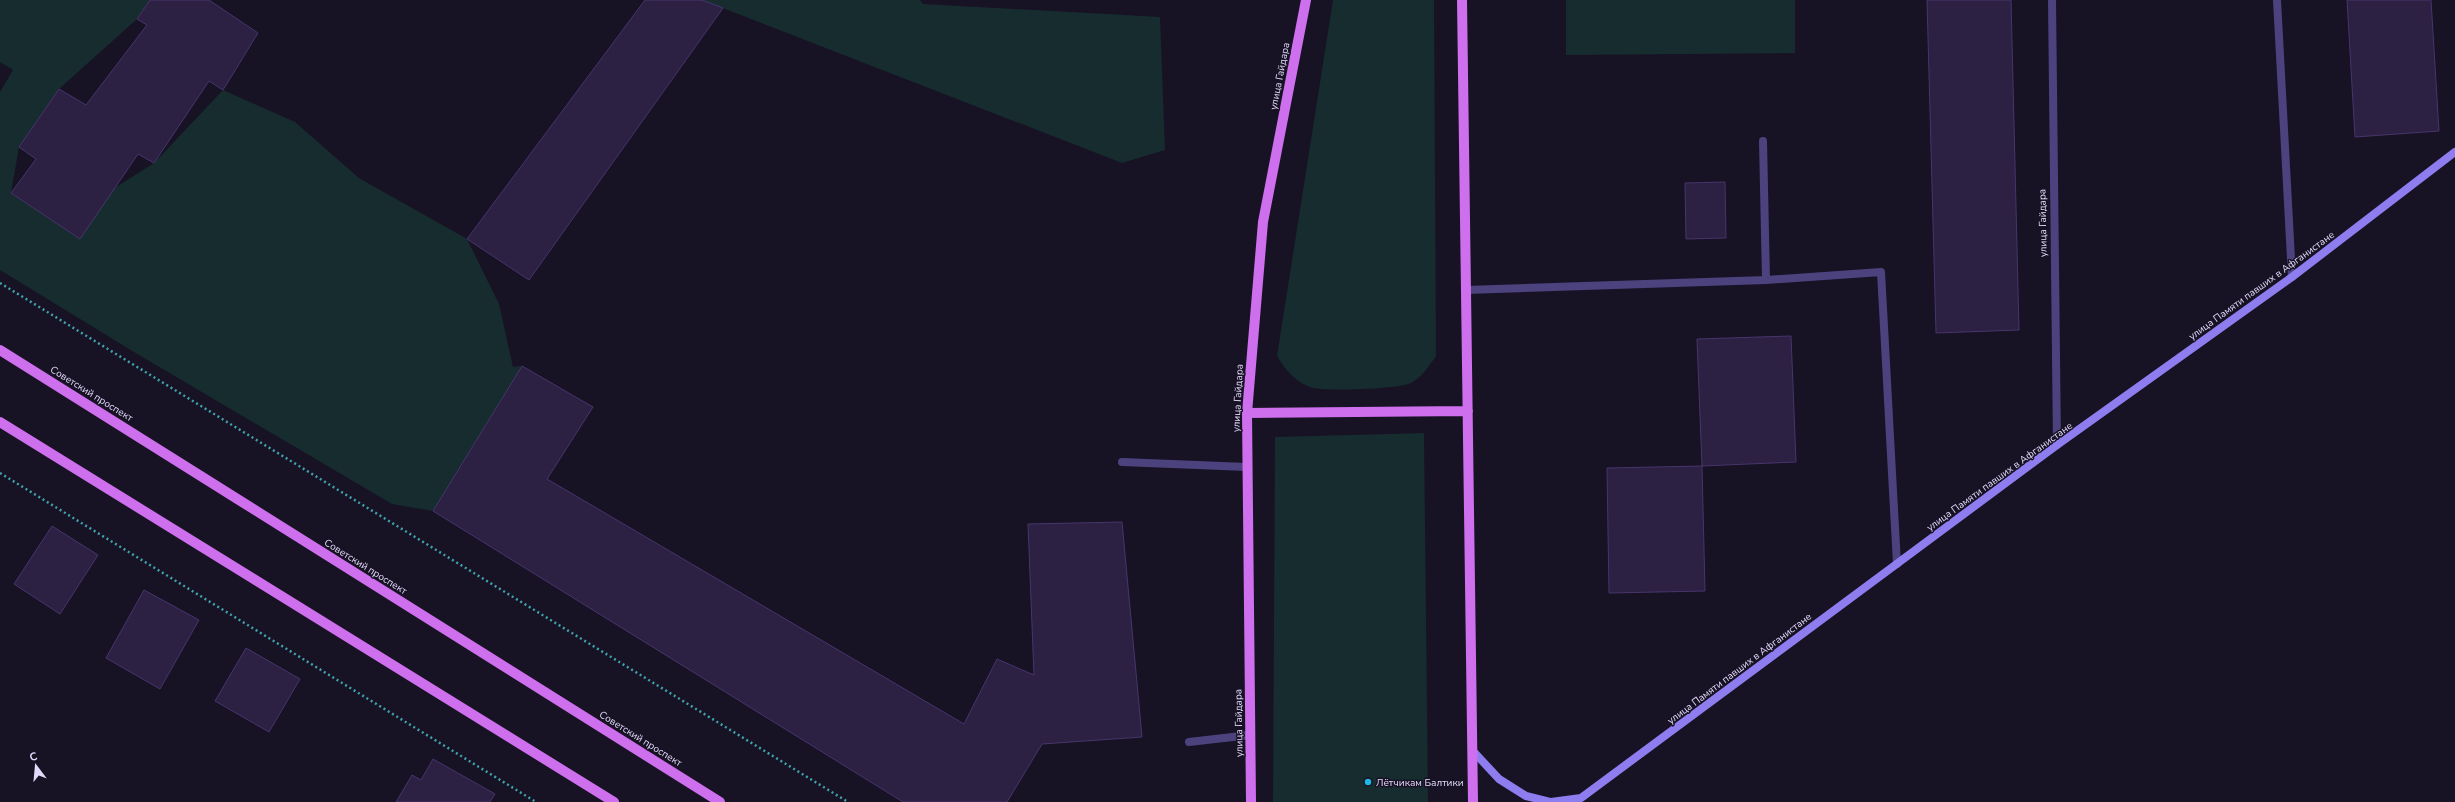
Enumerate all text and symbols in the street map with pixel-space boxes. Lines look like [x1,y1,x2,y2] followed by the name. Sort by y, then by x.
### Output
[1267,41,1293,111] street label: улица Гайдара
[2035,189,2051,257] street label: улица Гайдара
[2186,228,2337,344] street label: улица Памяти павших в Афганистане
[47,363,136,425] street label: Советский проспект
[1229,364,1247,433] street label: улица Гайдара
[1924,419,2075,535] street label: улица Памяти павших в Афганистане
[321,536,410,598] street label: Советский проспект
[1665,610,1815,728] street label: улица Памяти павших в Афганистане
[1231,689,1247,757] street label: улица Гайдара
[596,708,685,770] street label: Советский проспект
[16,746,56,786] north arrow
[28,748,40,765] text: С
[1376,776,1464,790] place label: Лётчикам Балтики
[1363,777,1373,787] marker: Лётчикам Балтики

